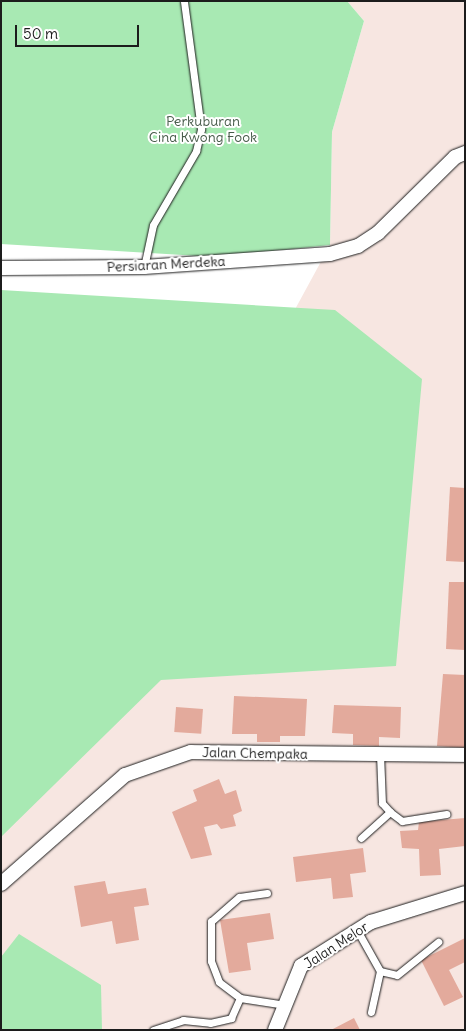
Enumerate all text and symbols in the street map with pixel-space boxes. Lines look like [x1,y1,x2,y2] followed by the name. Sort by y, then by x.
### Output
[18,15,141,47] scale bar
[23,24,58,43] text: 50 m
[149,113,257,146] park label: Perkuburan Cina Kwong Fook
[106,253,226,275] street label: Persiaran Merdeka
[202,744,308,762] street label: Jalan Chempaka
[301,918,371,972] street label: Jalan Melor

